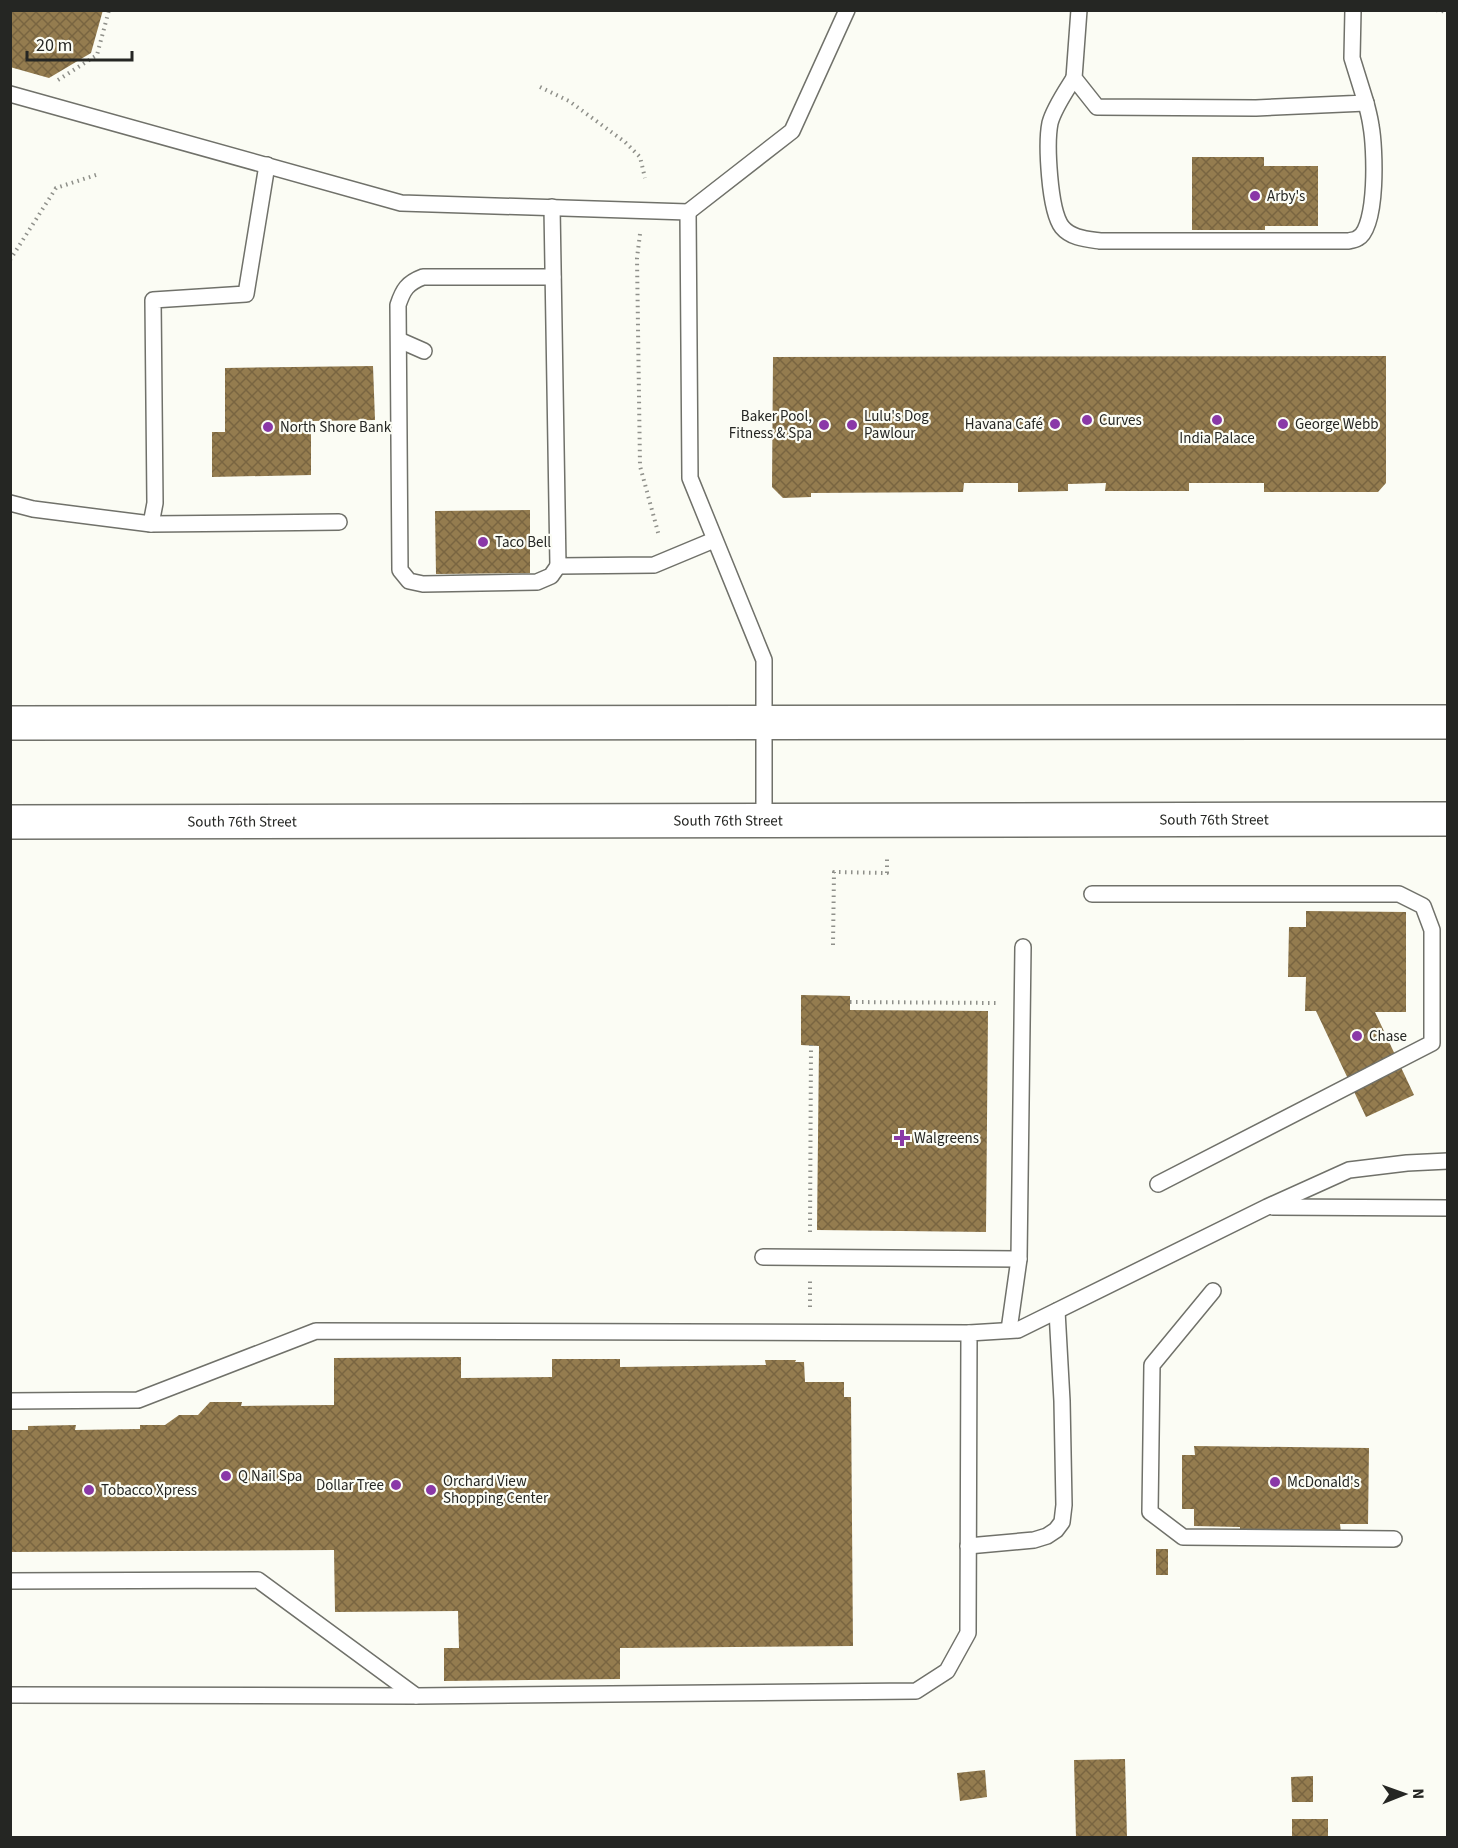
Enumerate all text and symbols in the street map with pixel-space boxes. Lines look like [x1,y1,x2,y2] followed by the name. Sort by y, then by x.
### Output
[27,24,132,62] scale bar
[36,33,72,58] text: 20 m
[1267,186,1305,207] place label: Arby's
[1248,189,1262,203] marker: Arby's
[729,406,812,444] place label: Baker Pool, Fitness & Spa
[864,406,929,444] place label: Lulu's Dog Pawlour
[1099,410,1142,431] place label: Curves
[1080,413,1094,427] marker: Curves
[1210,413,1224,427] marker: India Palace
[965,414,1043,435] place label: Havana Café
[1295,414,1379,435] place label: George Webb
[280,417,392,438] place label: North Shore Bank
[1048,417,1062,431] marker: Havana Café
[1276,417,1290,431] marker: George Webb
[817,418,831,432] marker: Baker Pool, Fitness & Spa
[845,418,859,432] marker: Lulu's Dog Pawlour
[261,420,275,434] marker: North Shore Bank
[1179,428,1255,449] place label: India Palace
[495,532,551,553] place label: Taco Bell
[476,535,490,549] marker: Taco Bell
[1159,809,1269,830] street label: South 76th Street
[673,810,783,831] street label: South 76th Street
[187,811,297,832] street label: South 76th Street
[1369,1026,1407,1047] place label: Chase
[1350,1029,1364,1043] marker: Chase
[914,1128,979,1149] place label: Walgreens
[895,1131,909,1145] marker: Walgreens
[238,1466,302,1487] place label: Q Nail Spa
[219,1469,233,1483] marker: Q Nail Spa
[443,1471,549,1509] place label: Orchard View Shopping Center
[1287,1472,1360,1493] place label: McDonald's
[316,1475,384,1496] place label: Dollar Tree
[1268,1475,1282,1489] marker: McDonald's
[389,1478,403,1492] marker: Dollar Tree
[101,1480,197,1501] place label: Tobacco Xpress
[82,1483,96,1497] marker: Tobacco Xpress
[424,1483,438,1497] marker: Orchard View Shopping Center
[1374,1764,1434,1824] north arrow
[1407,1788,1429,1799] text: N

